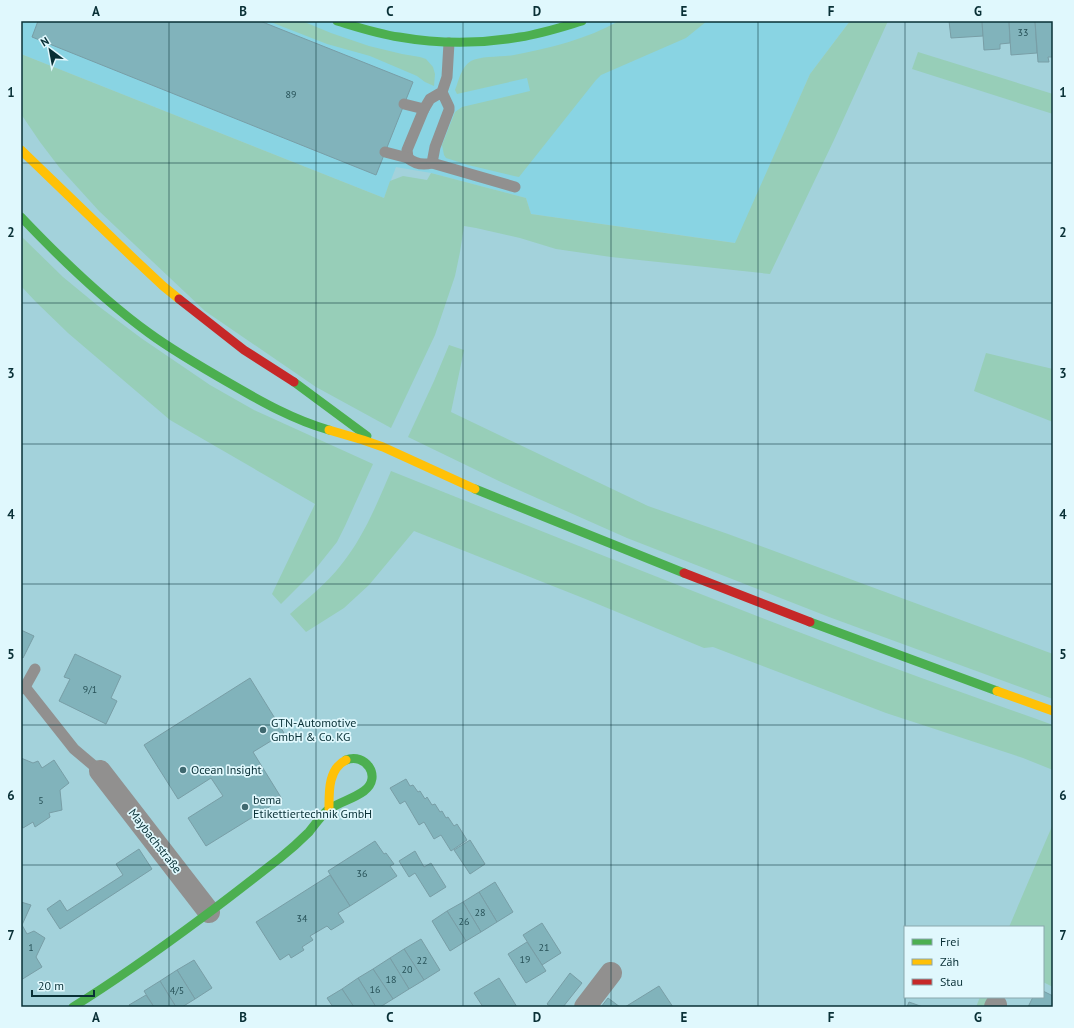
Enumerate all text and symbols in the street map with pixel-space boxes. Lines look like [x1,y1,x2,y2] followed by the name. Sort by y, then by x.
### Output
[92,3,100,20] text: A
[239,3,247,20] text: B
[386,3,394,20] text: C
[533,3,541,20] text: D
[681,3,688,20] text: E
[828,3,835,20] text: F
[974,3,982,20] text: G
[1018,26,1028,39] house number: 33
[30,30,70,70] north arrow
[38,34,51,49] text: N
[7,84,15,101] text: 1
[1059,84,1067,101] text: 1
[286,88,296,101] house number: 89
[7,224,15,241] text: 2
[1059,224,1067,241] text: 2
[7,365,15,382] text: 3
[1059,365,1067,382] text: 3
[7,506,15,523] text: 4
[1059,506,1067,523] text: 4
[7,646,15,663] text: 5
[1059,646,1067,663] text: 5
[83,683,97,696] house number: 9/1
[271,715,356,744] place label: GTN-Automotive GmbH & Co. KG
[258,725,268,735] marker: GTN-Automotive GmbH & Co. KG
[191,762,262,777] place label: Ocean Insight
[178,765,188,775] marker: Ocean Insight
[7,787,15,804] text: 6
[1059,787,1067,804] text: 6
[253,792,372,821] place label: bema Etikettiertechnik GmbH
[38,794,44,807] house number: 5
[240,802,250,812] marker: bema Etikettiertechnik GmbH
[126,805,185,876] street label: Maybachstraße
[357,867,367,880] house number: 36
[475,906,485,919] house number: 28
[297,912,308,925] house number: 34
[459,915,469,928] house number: 26
[904,926,1044,998] legend
[7,927,15,944] text: 7
[1059,927,1067,944] text: 7
[940,934,960,949] text: Frei
[28,941,34,954] house number: 1
[539,941,549,954] house number: 21
[520,953,530,966] house number: 19
[417,954,427,967] house number: 22
[940,954,959,969] text: Zäh
[402,963,413,976] house number: 20
[32,972,94,998] scale bar
[386,973,396,986] house number: 18
[940,974,963,989] text: Stau
[38,978,64,993] text: 20 m
[370,983,380,996] house number: 16
[170,984,184,997] house number: 4/5
[92,1009,100,1026] text: A
[239,1009,247,1026] text: B
[386,1009,394,1026] text: C
[533,1009,541,1026] text: D
[681,1009,688,1026] text: E
[828,1009,835,1026] text: F
[974,1009,982,1026] text: G

